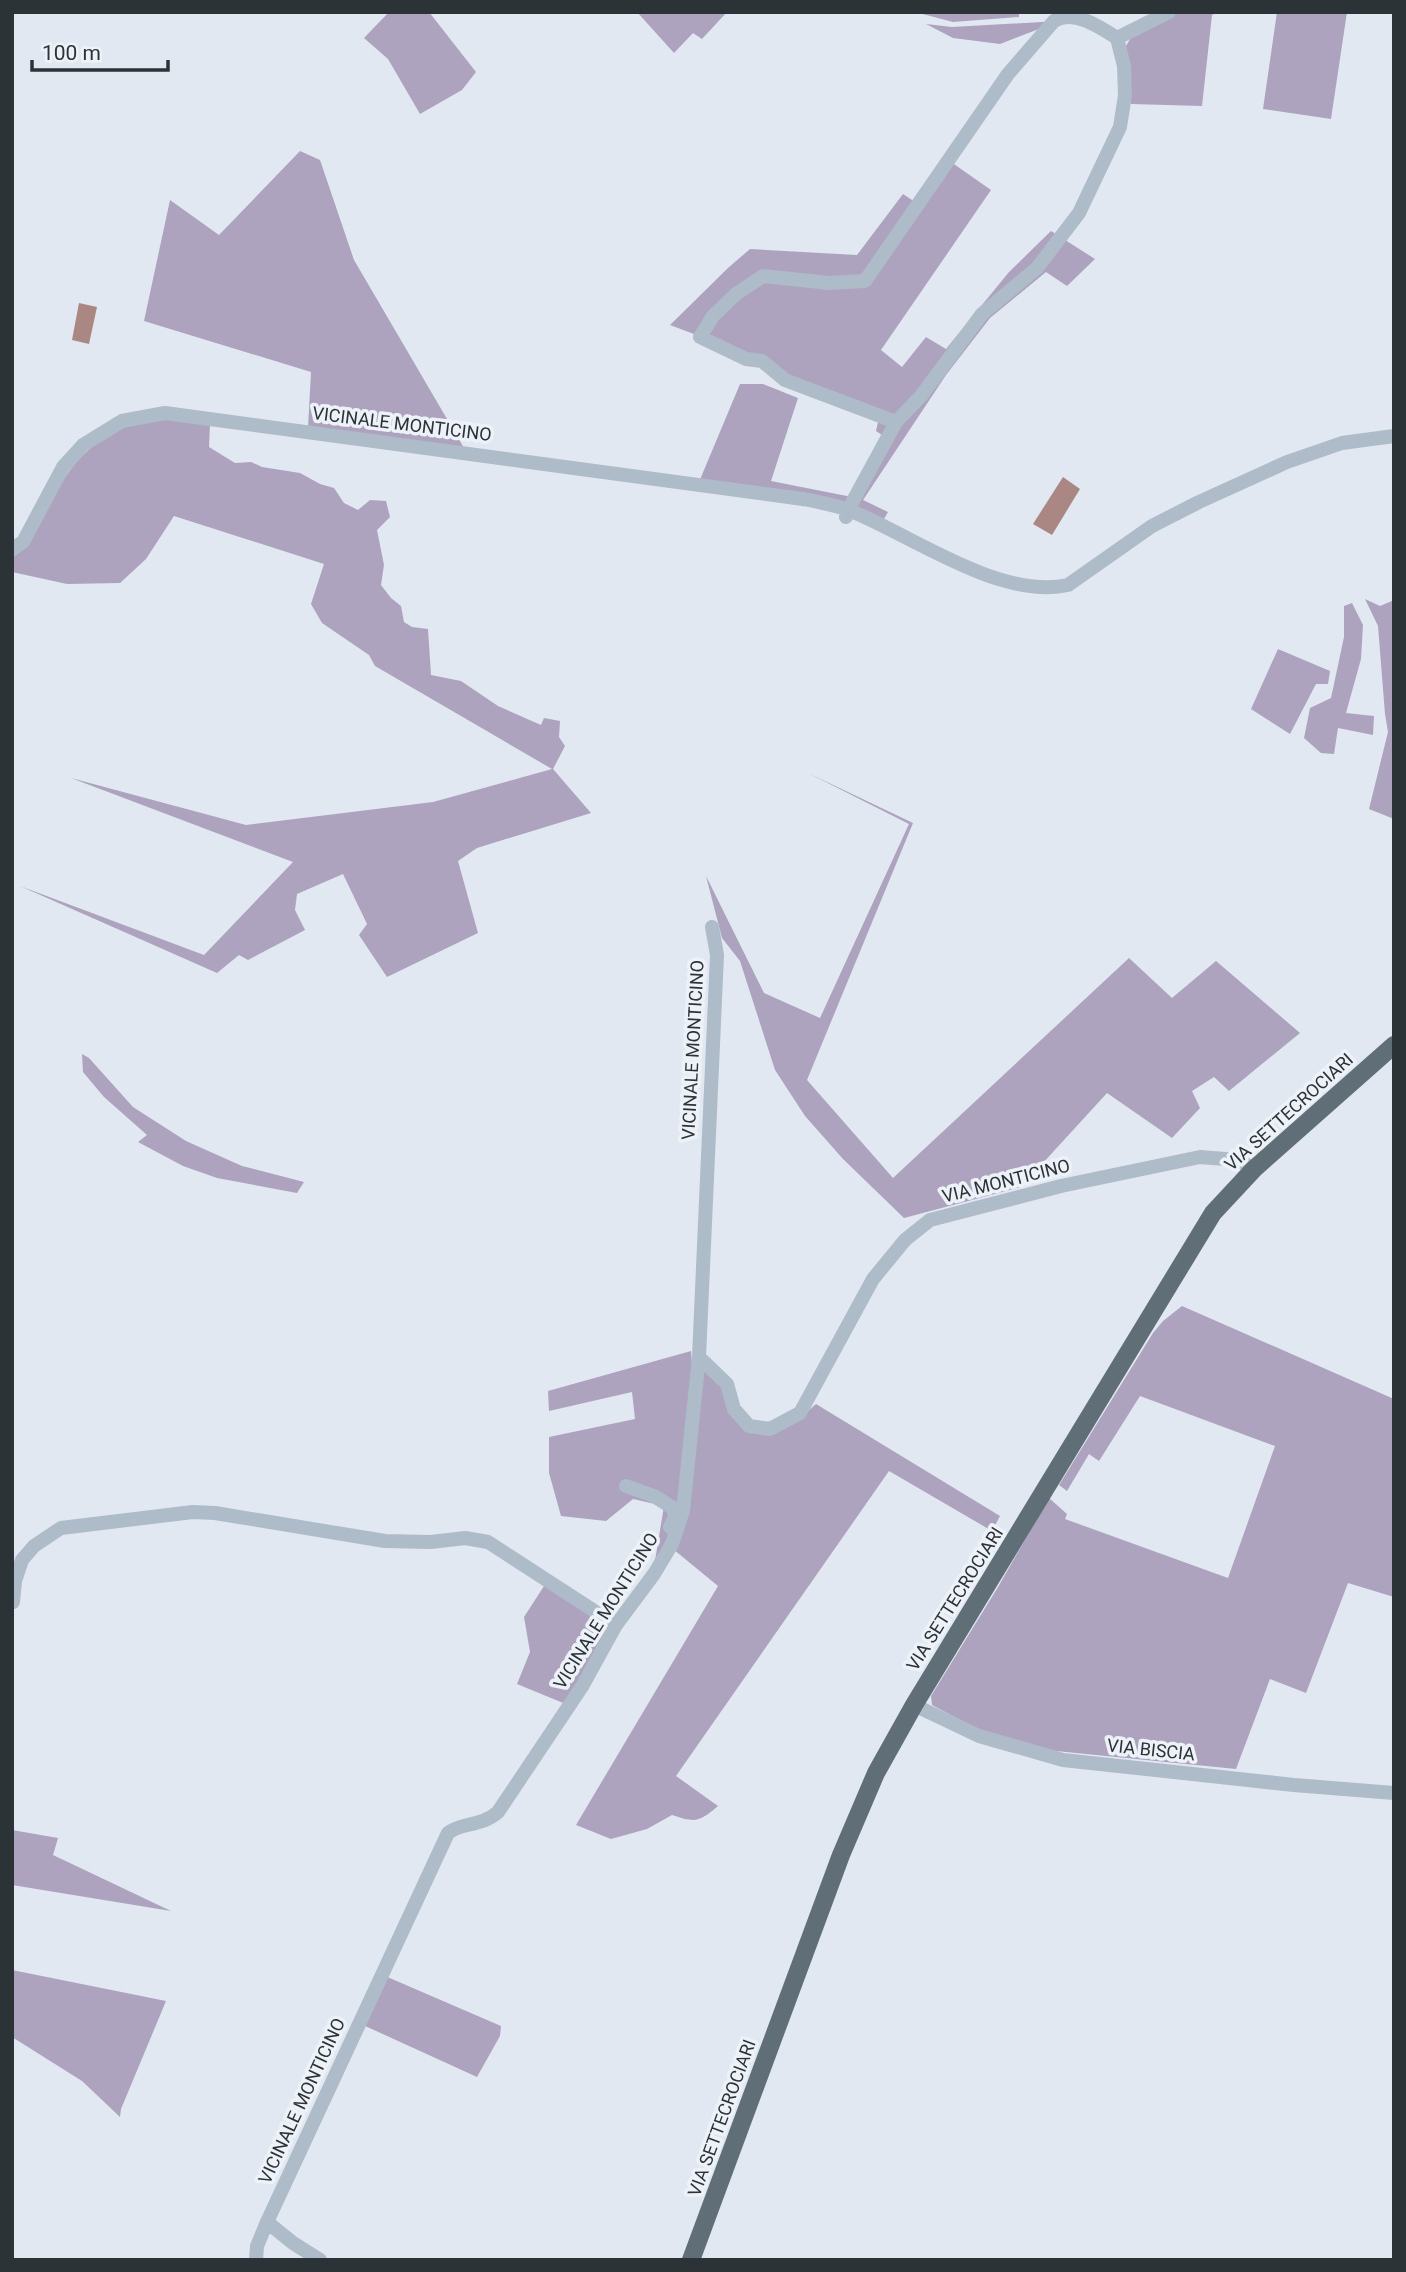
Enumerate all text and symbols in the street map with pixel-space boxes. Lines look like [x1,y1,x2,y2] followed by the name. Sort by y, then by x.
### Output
[32,28,168,72] scale bar
[42,41,101,65] text: 100 m
[311,402,493,445] street label: VICINALE MONTICINO
[677,959,708,1141] street label: VICINALE MONTICINO
[1220,1049,1357,1175] street label: VIA SETTECROCIARI
[940,1154,1072,1207] street label: VIA MONTICINO
[902,1523,1007,1674] street label: VIA SETTECROCIARI
[549,1529,662,1693] street label: VICINALE MONTICINO
[1106,1734,1196,1765] street label: VIA BISCIA
[254,2015,349,2187] street label: VICINALE MONTICINO
[683,2037,760,2199] street label: VIA SETTECROCIARI

